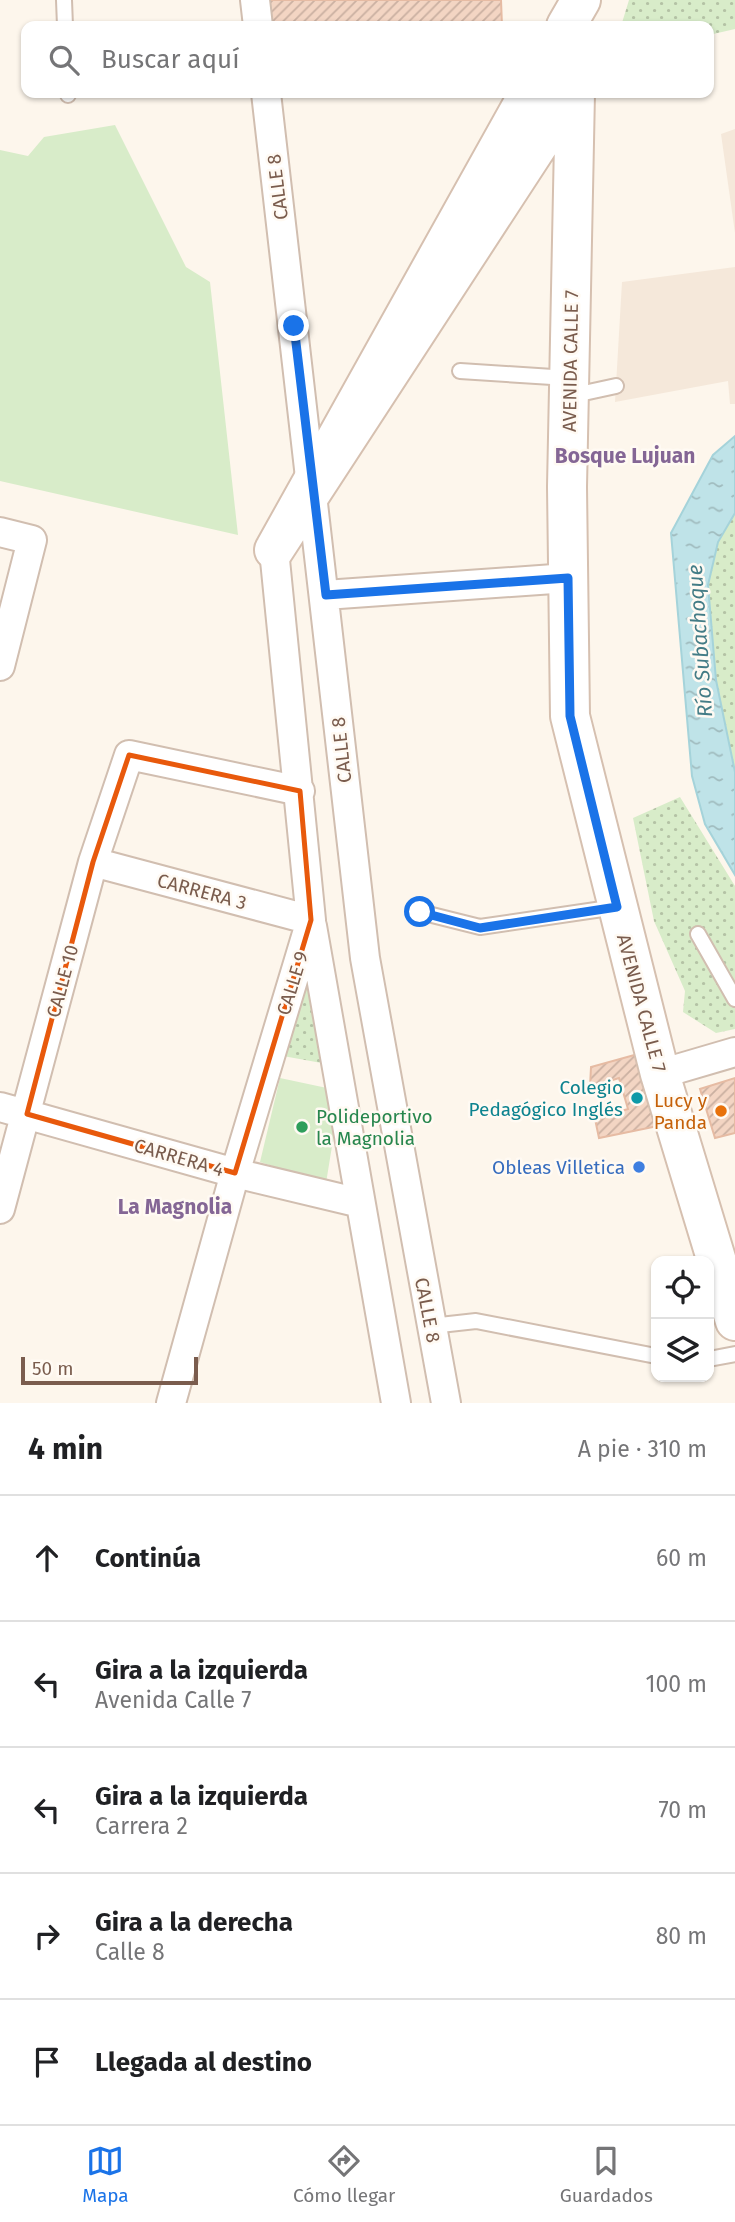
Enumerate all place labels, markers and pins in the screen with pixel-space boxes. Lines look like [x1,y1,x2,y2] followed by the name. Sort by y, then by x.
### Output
[469,1076,623,1121] place label: Colegio Pedagógico Inglés
[654,1089,708,1134] place label: Lucy y Panda
[629,1090,645,1106] marker: Colegio Pedagógico Inglés
[713,1103,729,1119] marker: Lucy y Panda
[316,1105,433,1150] place label: Polideportivo la Magnolia
[294,1119,310,1135] marker: Polideportivo la Magnolia
[492,1156,625,1179] place label: Obleas Villetica
[631,1159,647,1175] marker: Obleas Villetica

